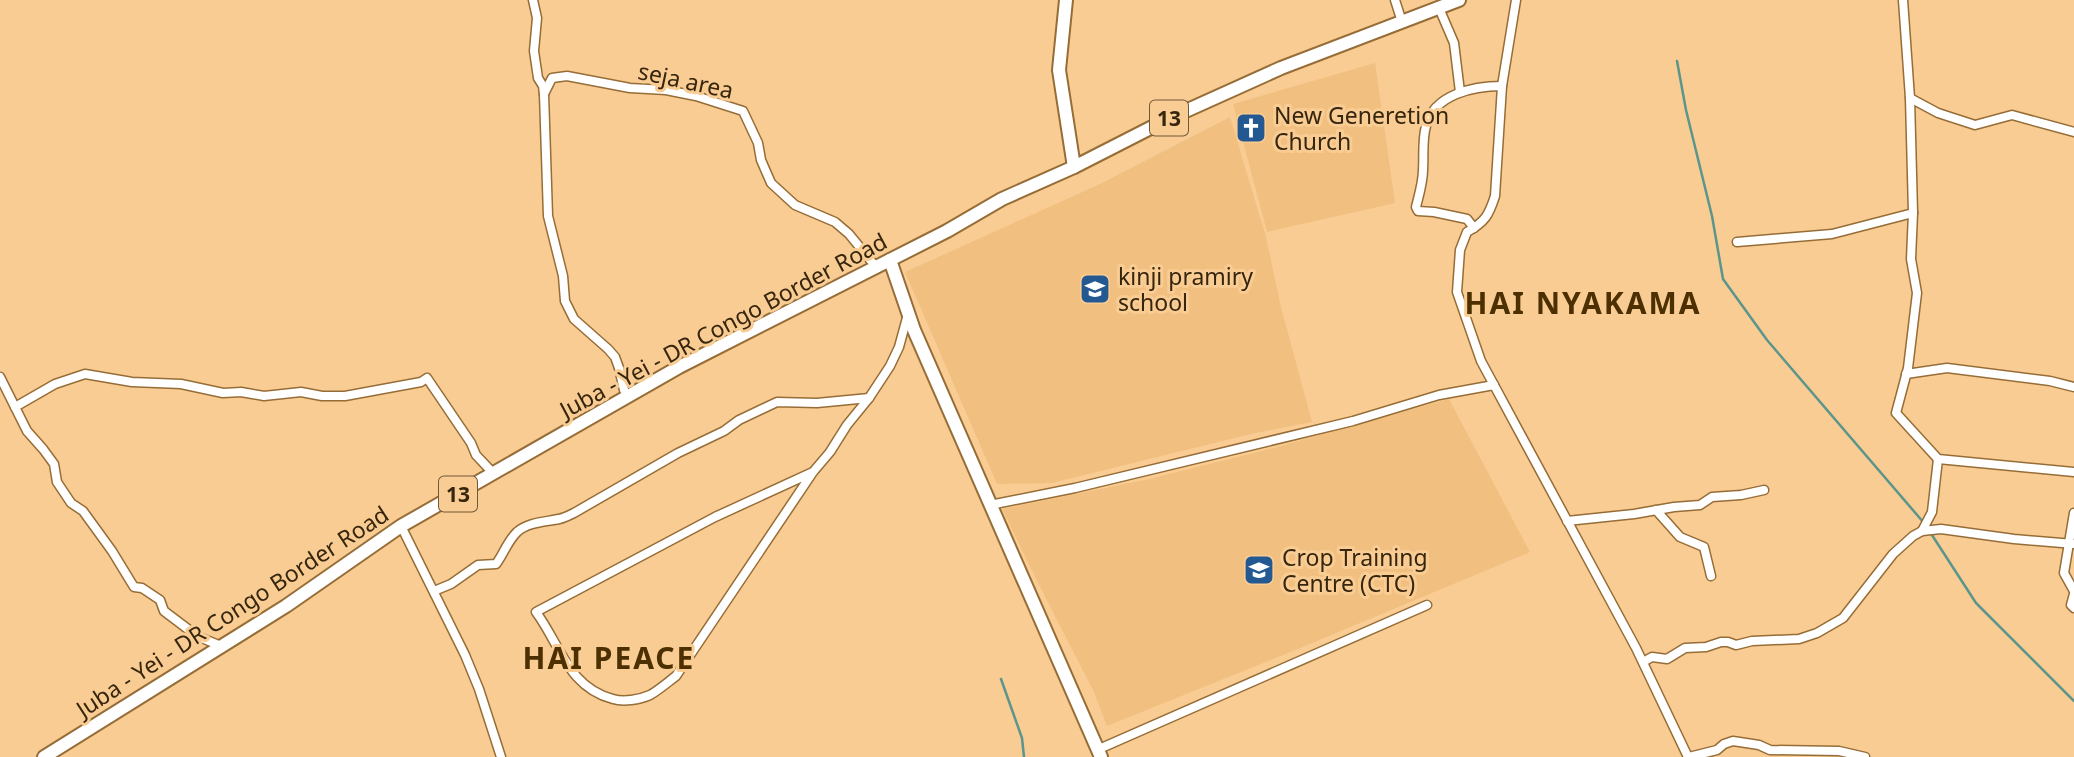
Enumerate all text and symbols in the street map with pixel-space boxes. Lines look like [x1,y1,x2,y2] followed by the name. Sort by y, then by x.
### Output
[635,54,737,106] street label: seja area
[1274,99,1449,157] place label: New Generetion Church
[1150,100,1188,136] road number: 13
[1234,111,1268,145] church icon: New Generetion Church
[552,225,892,426] street label: Juba - Yei - DR Congo Border Road
[1118,260,1253,318] place label: kinji pramiry school
[1078,272,1112,306] school or university icon: kinji pramiry school
[1464,282,1702,323] district label: HAI NYAKAMA
[439,476,477,512] road number: 13
[68,498,394,725] street label: Juba - Yei - DR Congo Border Road
[1282,541,1428,599] place label: Crop Training Centre (CTC)
[1242,553,1276,587] school or university icon: Crop Training Centre (CTC)
[523,637,695,678] district label: HAI PEACE

